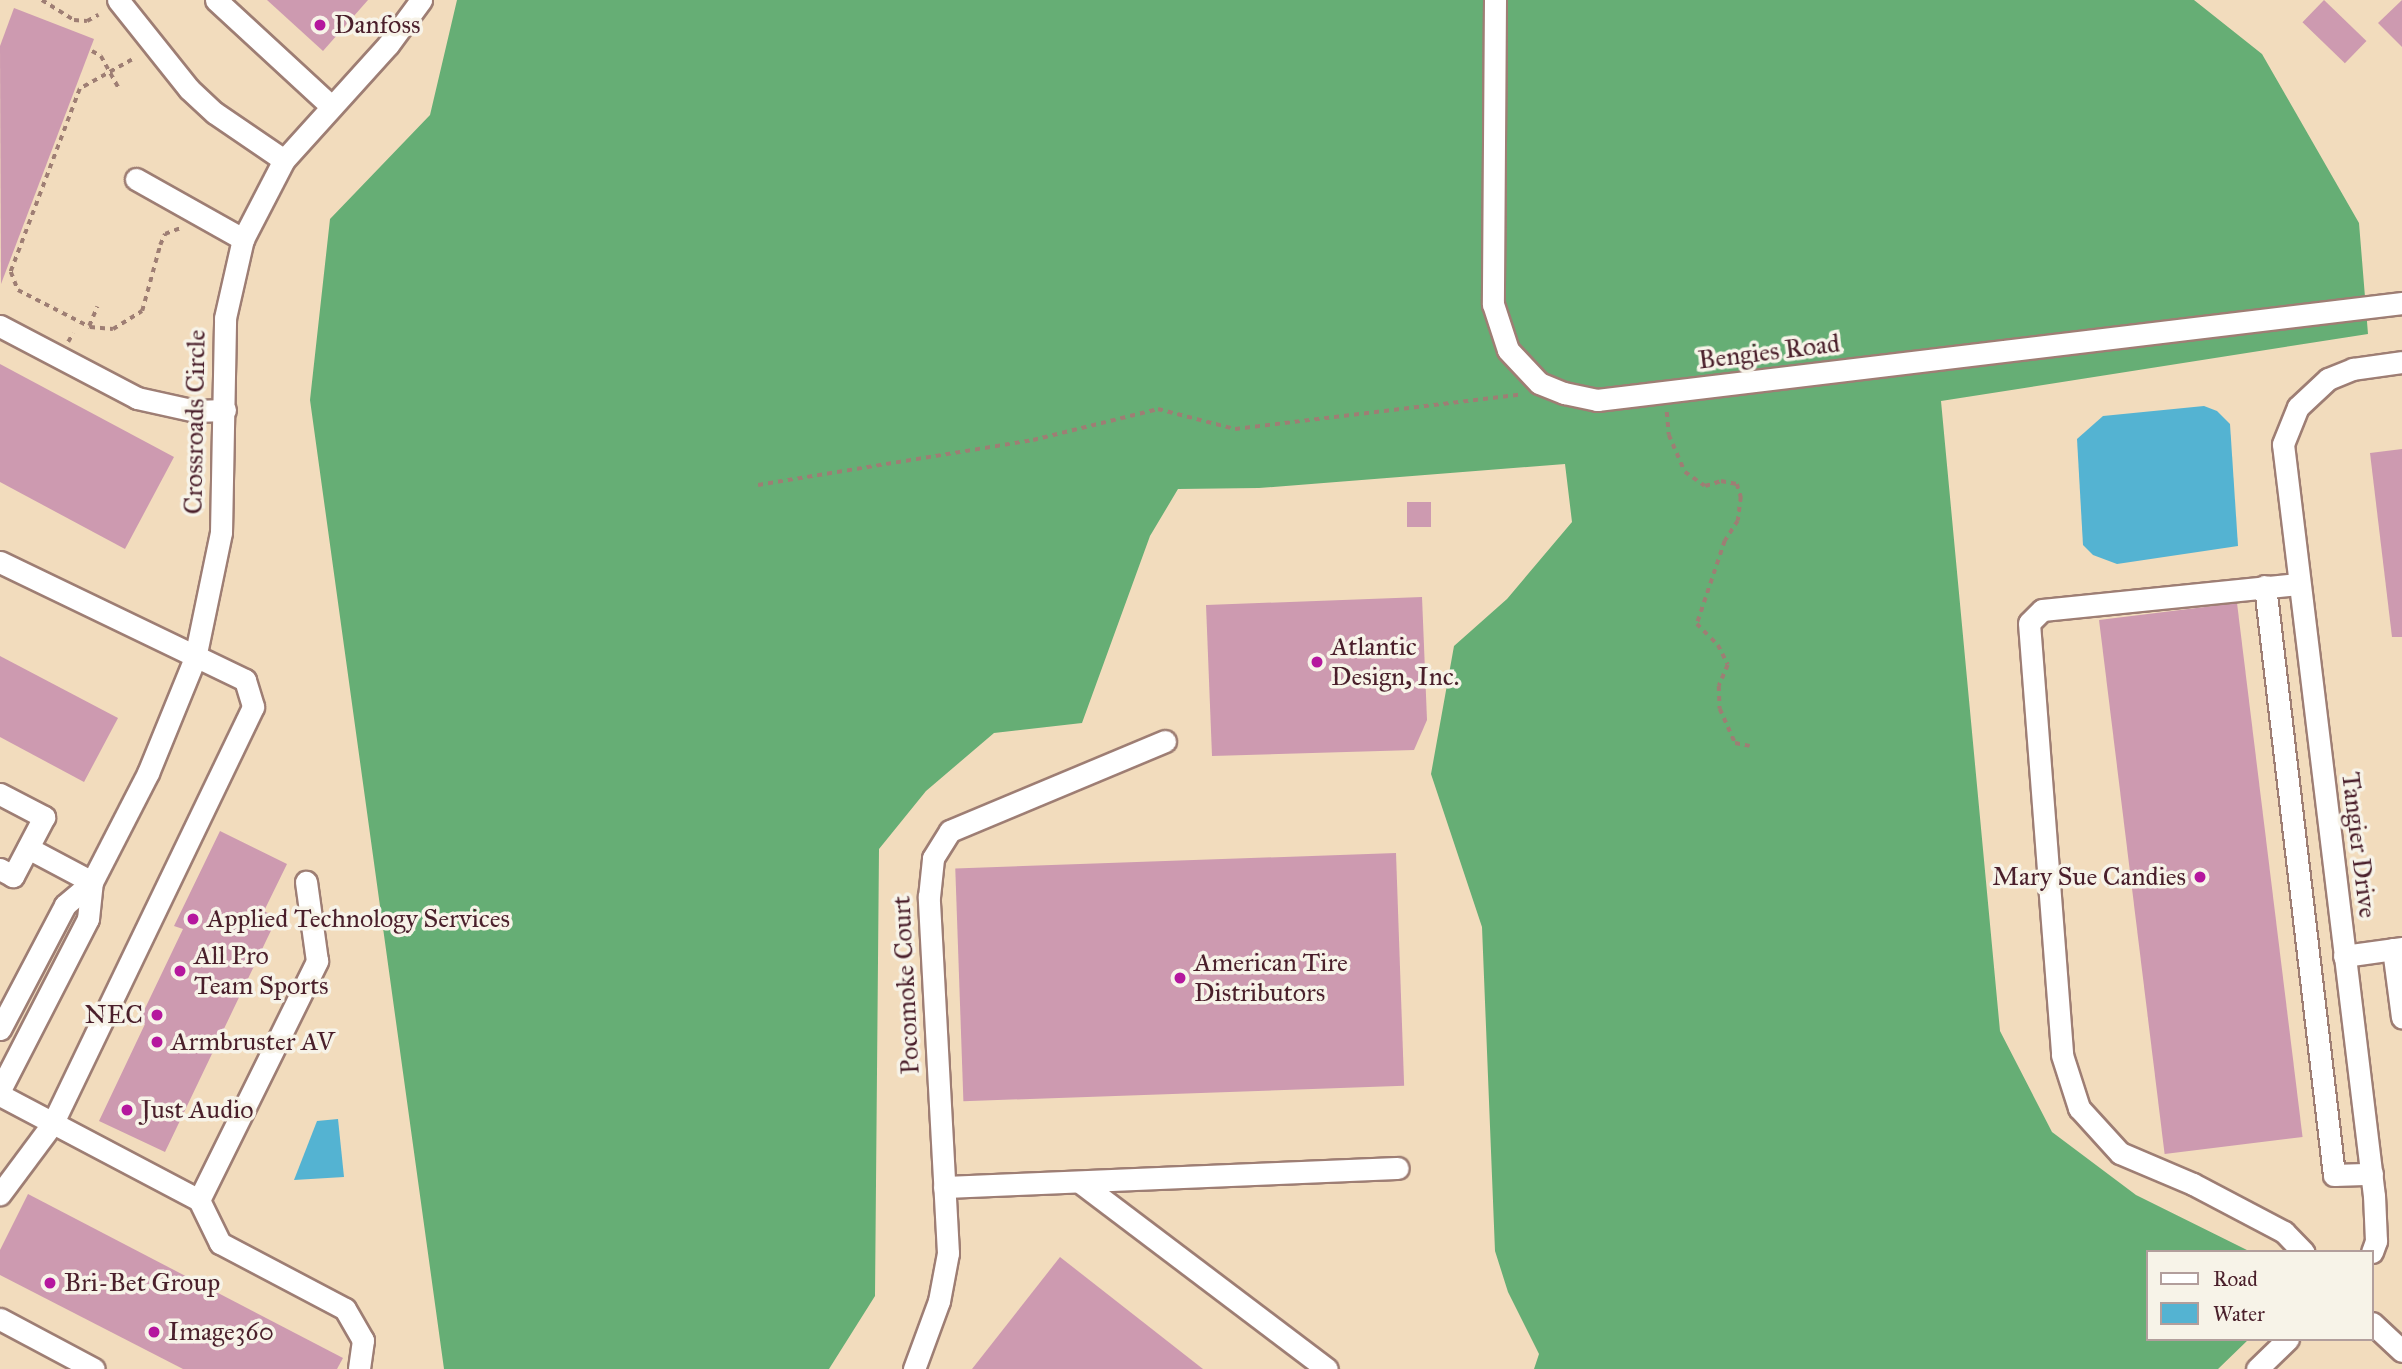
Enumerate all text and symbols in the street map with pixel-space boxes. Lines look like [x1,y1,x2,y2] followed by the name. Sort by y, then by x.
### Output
[334,9,420,41] place label: Danfoss
[312,17,328,33] marker: Danfoss
[1696,328,1842,376] street label: Bengies Road
[178,329,212,515] street label: Crossroads Circle
[1331,631,1459,692] place label: Atlantic Design, Inc.
[1309,654,1325,670] marker: Atlantic Design, Inc.
[2335,770,2383,920] street label: Tangier Drive
[1992,861,2186,893] place label: Mary Sue Candies
[2192,869,2208,885] marker: Mary Sue Candies
[886,895,926,1075] street label: Pocomoke Court
[207,903,510,935] place label: Applied Technology Services
[185,911,201,927] marker: Applied Technology Services
[194,940,329,1002] place label: All Pro Team Sports
[1194,947,1348,1009] place label: American Tire Distributors
[172,963,188,979] marker: All Pro Team Sports
[1172,970,1188,986] marker: American Tire Distributors
[85,999,143,1031] place label: NEC
[149,1007,165,1023] marker: NEC
[171,1026,335,1058] place label: Armbruster AV
[149,1034,165,1050] marker: Armbruster AV
[141,1094,254,1126] place label: Just Audio
[119,1102,135,1118] marker: Just Audio
[2146,1250,2374,1341] legend
[2213,1266,2258,1292] text: Road
[64,1267,220,1299] place label: Bri-Bet Group
[42,1275,58,1291] marker: Bri-Bet Group
[2213,1301,2265,1327] text: Water
[168,1316,274,1348] place label: Image360
[146,1324,162,1340] marker: Image360

